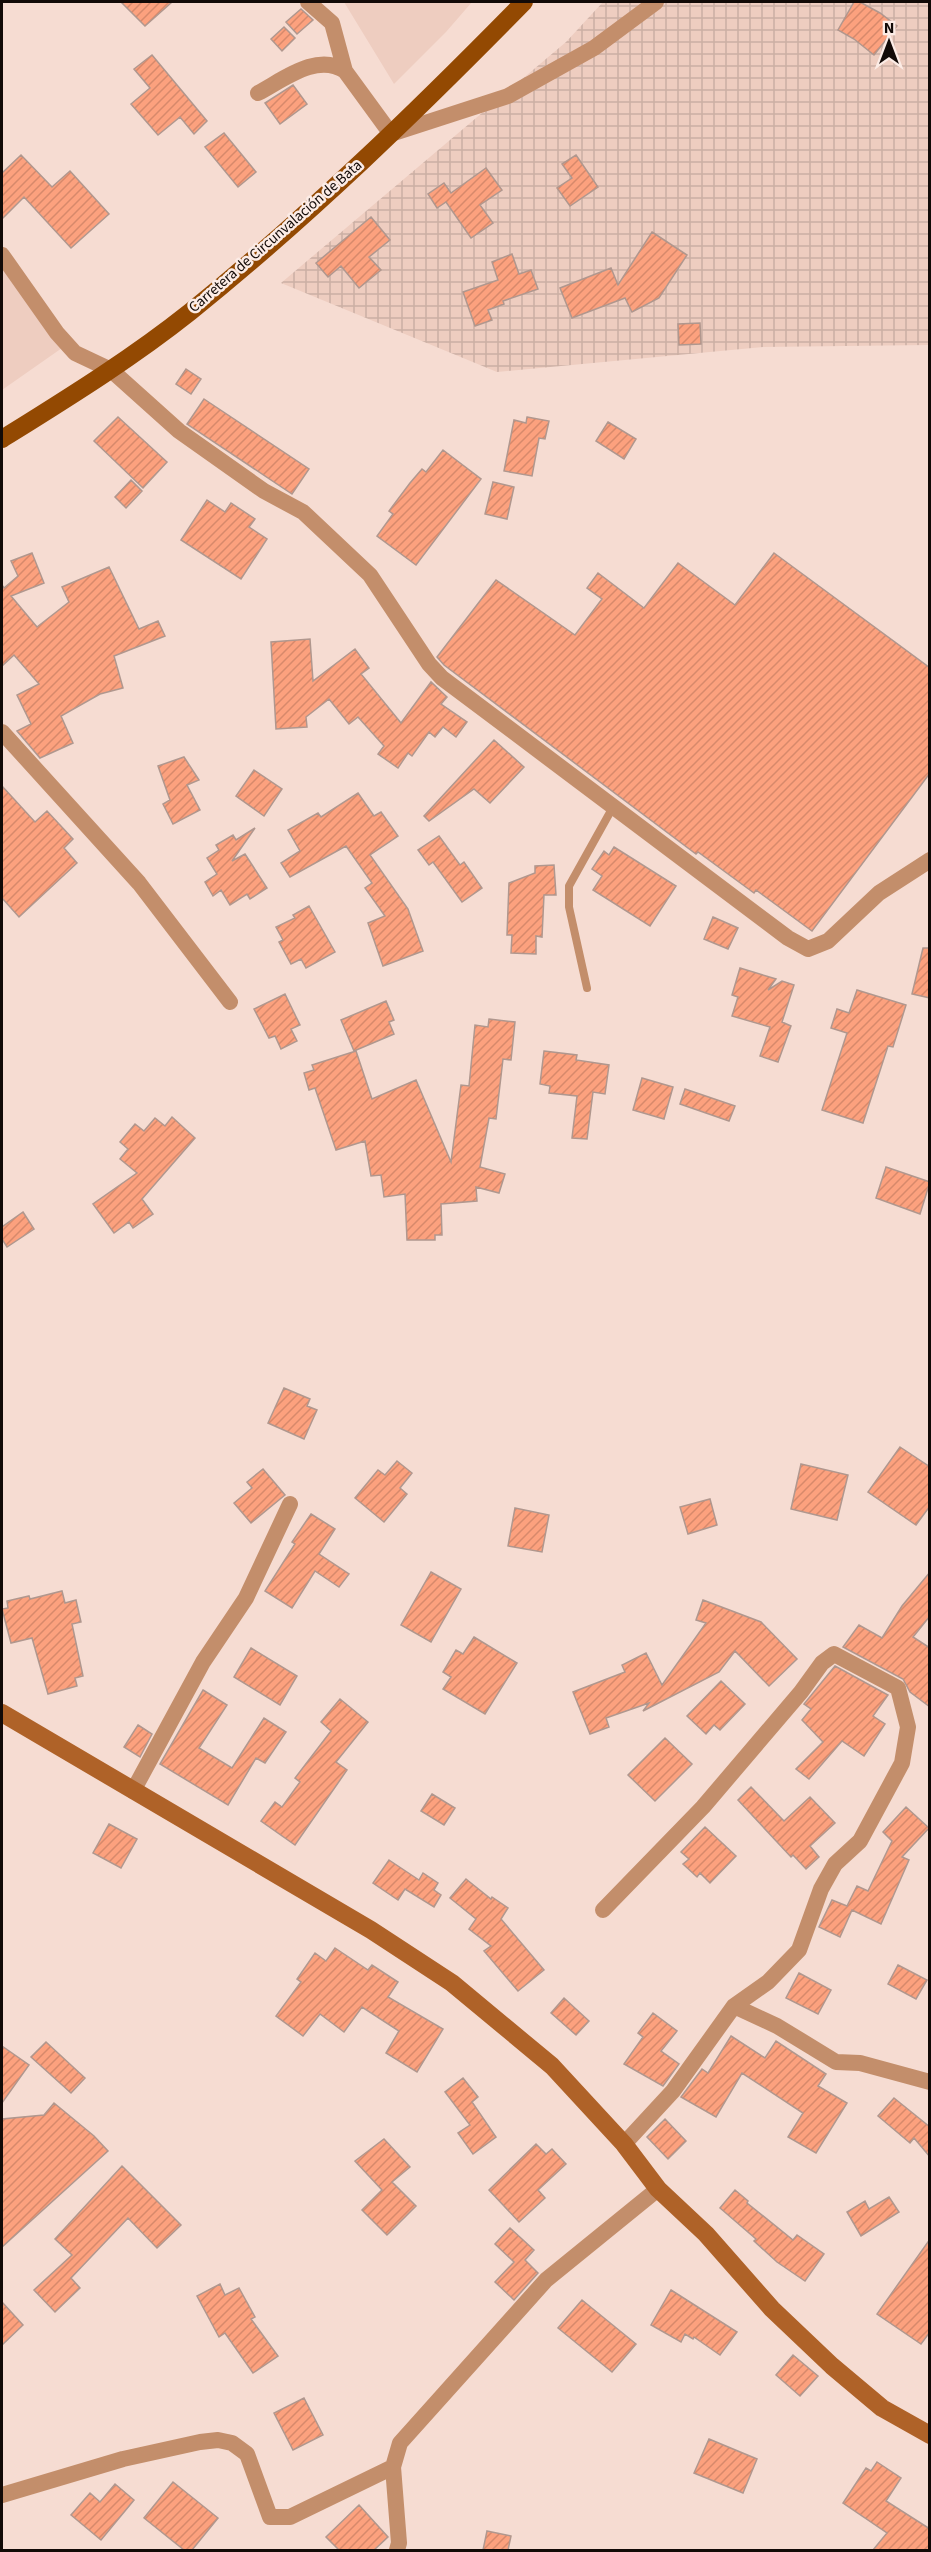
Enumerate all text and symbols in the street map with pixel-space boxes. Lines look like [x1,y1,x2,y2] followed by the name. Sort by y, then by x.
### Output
[859,12,919,72] north arrow
[884,17,894,39] text: N
[184,155,367,318] street label: Carretera de Circunvalación de Bata

